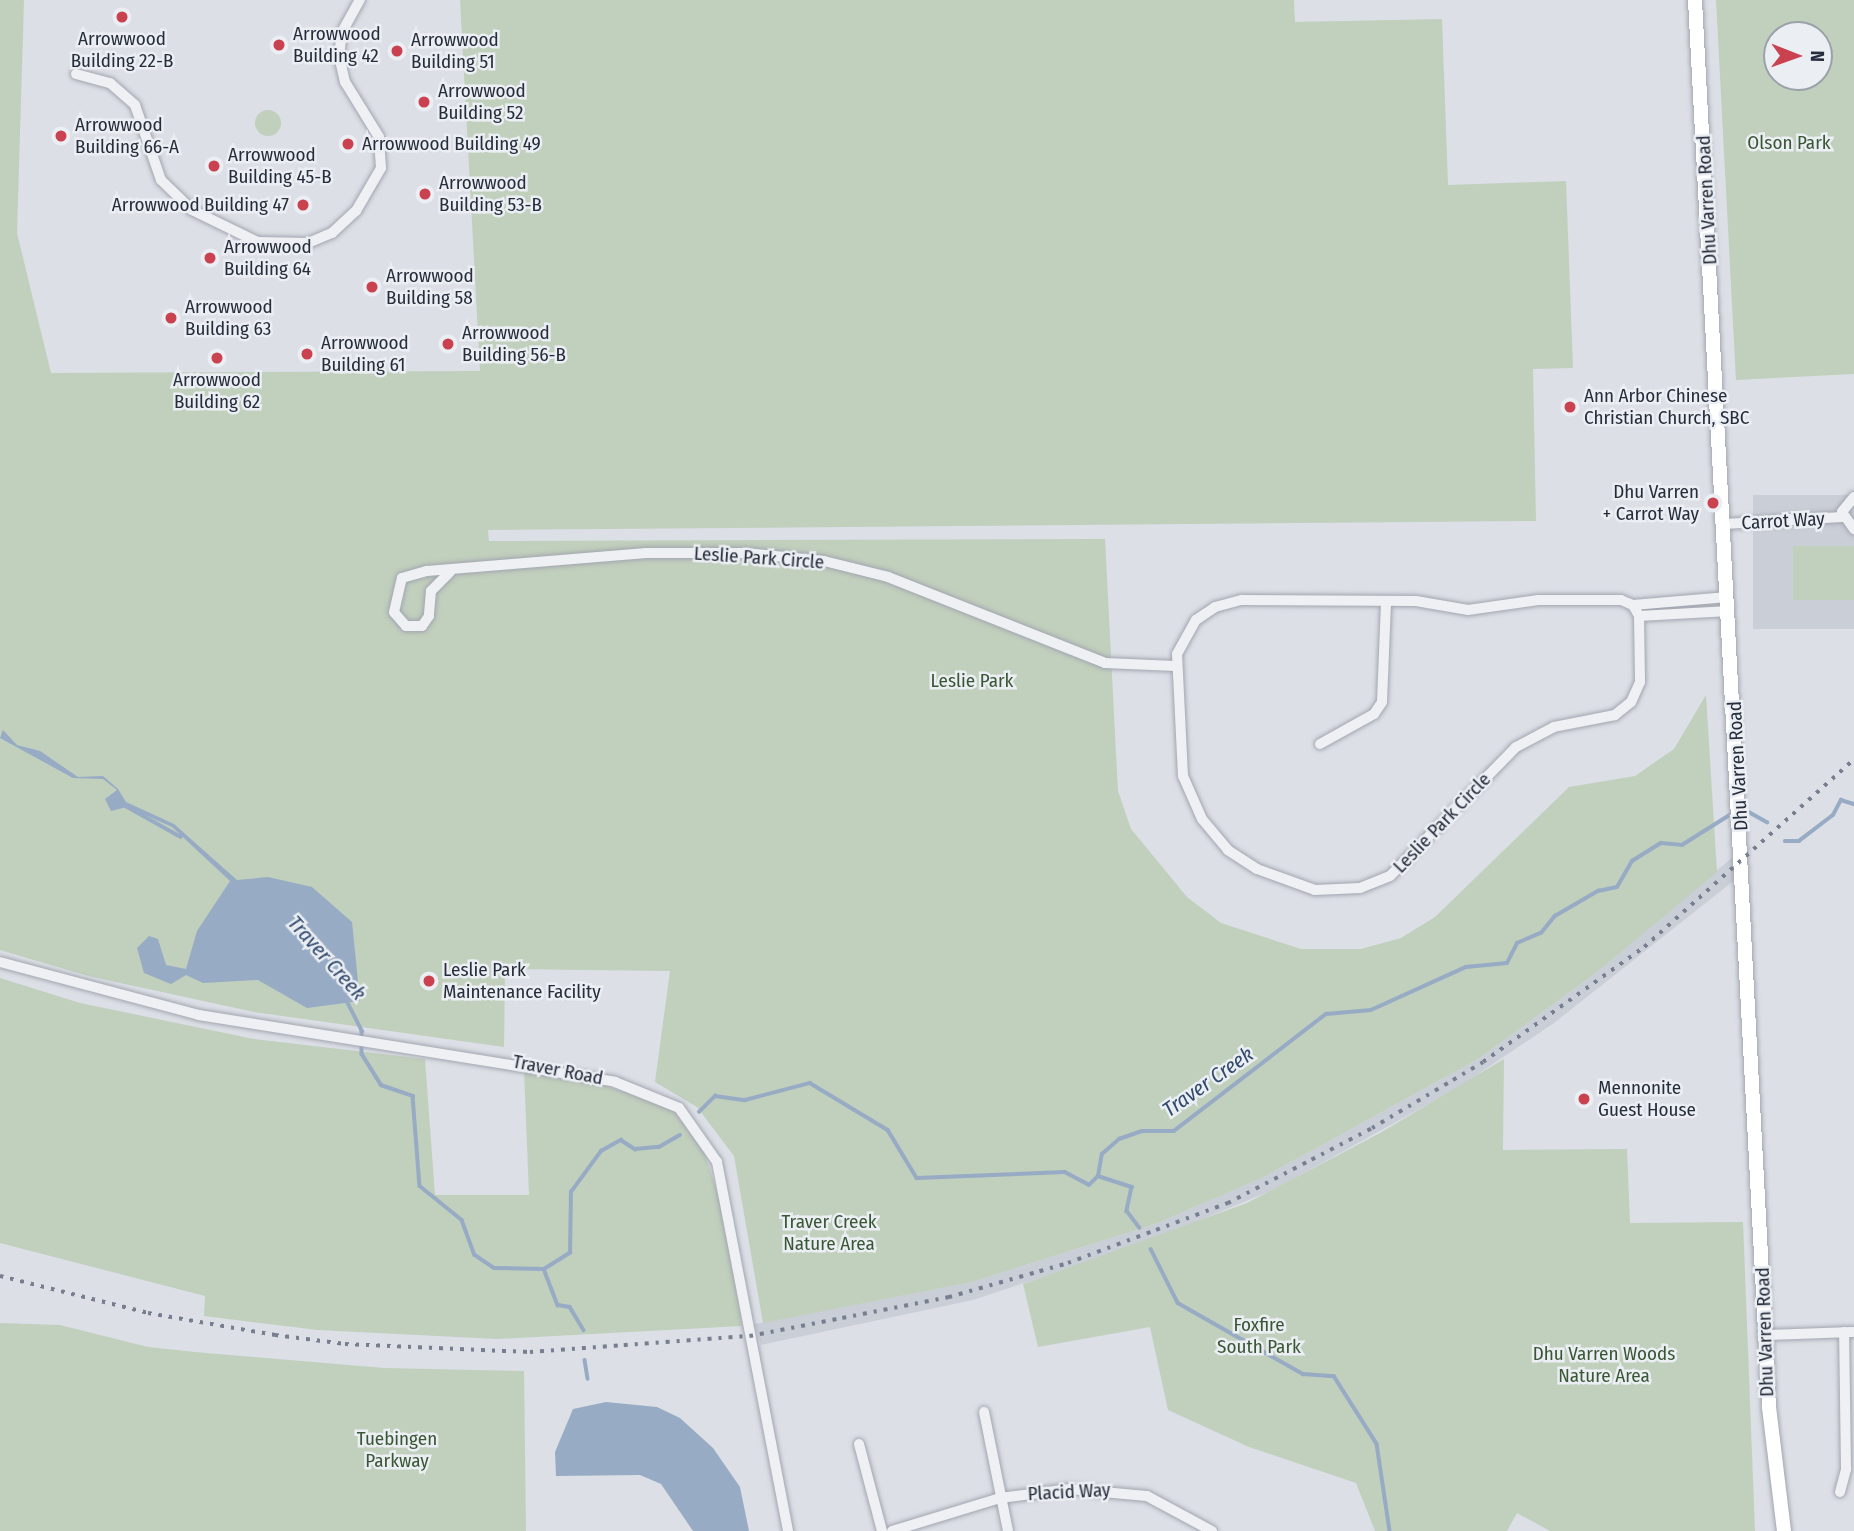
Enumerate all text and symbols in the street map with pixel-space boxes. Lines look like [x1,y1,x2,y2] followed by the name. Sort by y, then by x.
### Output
[114,9,130,25] marker: Arrowwood Building 22-B
[1763,21,1833,91] north arrow
[293,23,381,67] place label: Arrowwood Building 42
[71,28,173,72] place label: Arrowwood Building 22-B
[411,29,499,73] place label: Arrowwood Building 51
[271,37,287,53] marker: Arrowwood Building 42
[389,43,405,59] marker: Arrowwood Building 51
[1806,50,1829,62] text: N
[438,80,526,124] place label: Arrowwood Building 52
[416,94,432,110] marker: Arrowwood Building 52
[75,114,179,158] place label: Arrowwood Building 66-A
[53,128,69,144] marker: Arrowwood Building 66-A
[1747,132,1831,154] park label: Olson Park
[362,133,541,155] place label: Arrowwood Building 49
[1692,135,1722,265] street label: Dhu Varren Road
[340,136,356,152] marker: Arrowwood Building 49
[228,144,332,188] place label: Arrowwood Building 45-B
[206,158,222,174] marker: Arrowwood Building 45-B
[439,172,542,216] place label: Arrowwood Building 53-B
[417,186,433,202] marker: Arrowwood Building 53-B
[112,194,289,216] place label: Arrowwood Building 47
[295,197,311,213] marker: Arrowwood Building 47
[224,236,312,280] place label: Arrowwood Building 64
[202,250,218,266] marker: Arrowwood Building 64
[386,265,474,309] place label: Arrowwood Building 58
[364,279,380,295] marker: Arrowwood Building 58
[185,296,273,340] place label: Arrowwood Building 63
[163,310,179,326] marker: Arrowwood Building 63
[462,322,566,366] place label: Arrowwood Building 56-B
[321,332,409,376] place label: Arrowwood Building 61
[440,336,456,352] marker: Arrowwood Building 56-B
[299,346,315,362] marker: Arrowwood Building 61
[209,350,225,366] marker: Arrowwood Building 62
[173,369,261,413] place label: Arrowwood Building 62
[1584,385,1749,429] place label: Ann Arbor Chinese Christian Church, SBC
[1562,399,1578,415] marker: Ann Arbor Chinese Christian Church, SBC
[1603,481,1699,525] place label: Dhu Varren + Carrot Way
[1705,495,1721,511] marker: Dhu Varren + Carrot Way
[1741,507,1825,535] street label: Carrot Way
[693,542,825,574] street label: Leslie Park Circle
[931,670,1013,692] park label: Leslie Park
[1723,701,1753,831] street label: Dhu Varren Road
[1389,768,1495,878] street label: Leslie Park Circle
[282,911,372,1005] water label: Traver Creek
[443,959,601,1003] place label: Leslie Park Maintenance Facility
[421,973,437,989] marker: Leslie Park Maintenance Facility
[1158,1042,1258,1122] water label: Traver Creek
[511,1050,605,1090] street label: Traver Road
[1598,1077,1696,1121] place label: Mennonite Guest House
[1576,1091,1592,1107] marker: Mennonite Guest House
[781,1211,877,1255] park label: Traver Creek Nature Area
[1751,1267,1779,1397] street label: Dhu Varren Road
[1217,1314,1301,1358] park label: Foxfire South Park
[1533,1343,1675,1387] park label: Dhu Varren Woods Nature Area
[357,1428,437,1472] park label: Tuebingen Parkway
[1027,1478,1111,1506] street label: Placid Way

